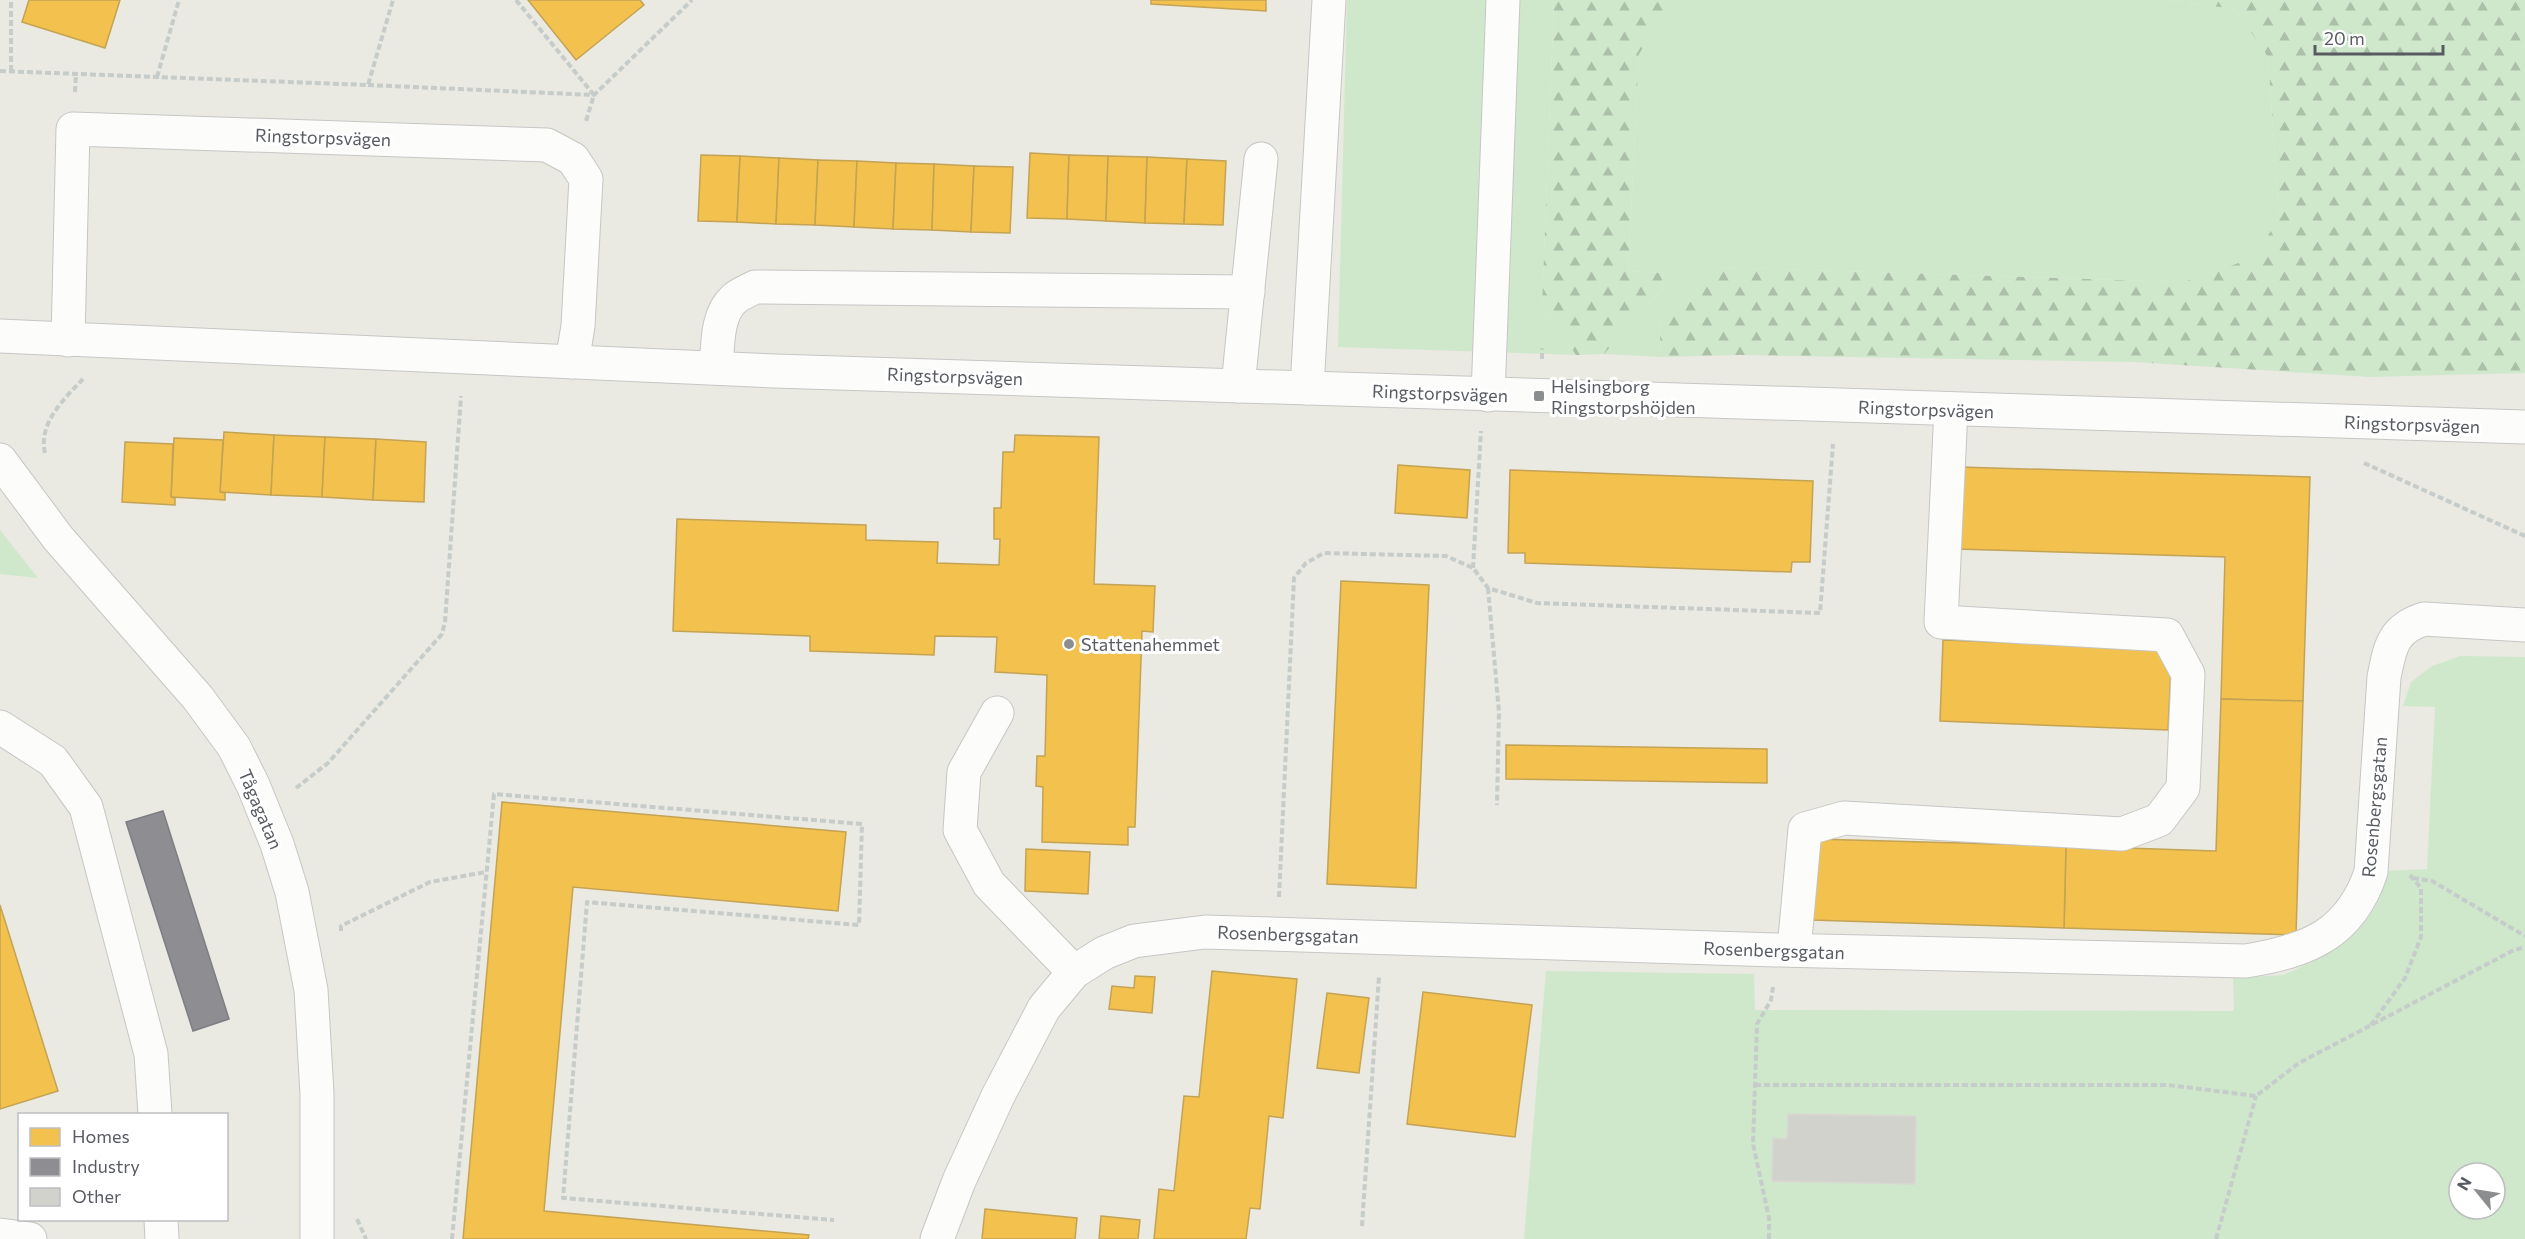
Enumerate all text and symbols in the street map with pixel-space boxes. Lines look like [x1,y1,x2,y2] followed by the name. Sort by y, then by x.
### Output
[2315,18,2442,56] scale bar
[2324,27,2365,49] text: 20 m
[254,124,392,150] street label: Ringstorpsvägen
[886,363,1024,389] street label: Ringstorpsvägen
[1551,375,1696,418] place label: Helsingborg Ringstorpshöjden
[1371,380,1509,406] street label: Ringstorpsvägen
[1532,389,1546,403] marker: Helsingborg Ringstorpshöjden
[1857,396,1995,422] street label: Ringstorpsvägen
[2343,411,2481,437] street label: Ringstorpsvägen
[1081,633,1220,655] place label: Stattenahemmet
[1062,637,1076,651] marker: Stattenahemmet
[2357,736,2391,878] street label: Rosenbergsgatan
[234,766,288,852] street label: Tågagatan
[1217,921,1359,947] street label: Rosenbergsgatan
[1703,937,1845,963] street label: Rosenbergsgatan
[18,1113,228,1221] legend
[72,1125,130,1147] text: Homes
[72,1155,140,1177] text: Industry
[2447,1161,2507,1221] north arrow
[2452,1173,2475,1193] text: N
[72,1185,121,1207] text: Other

